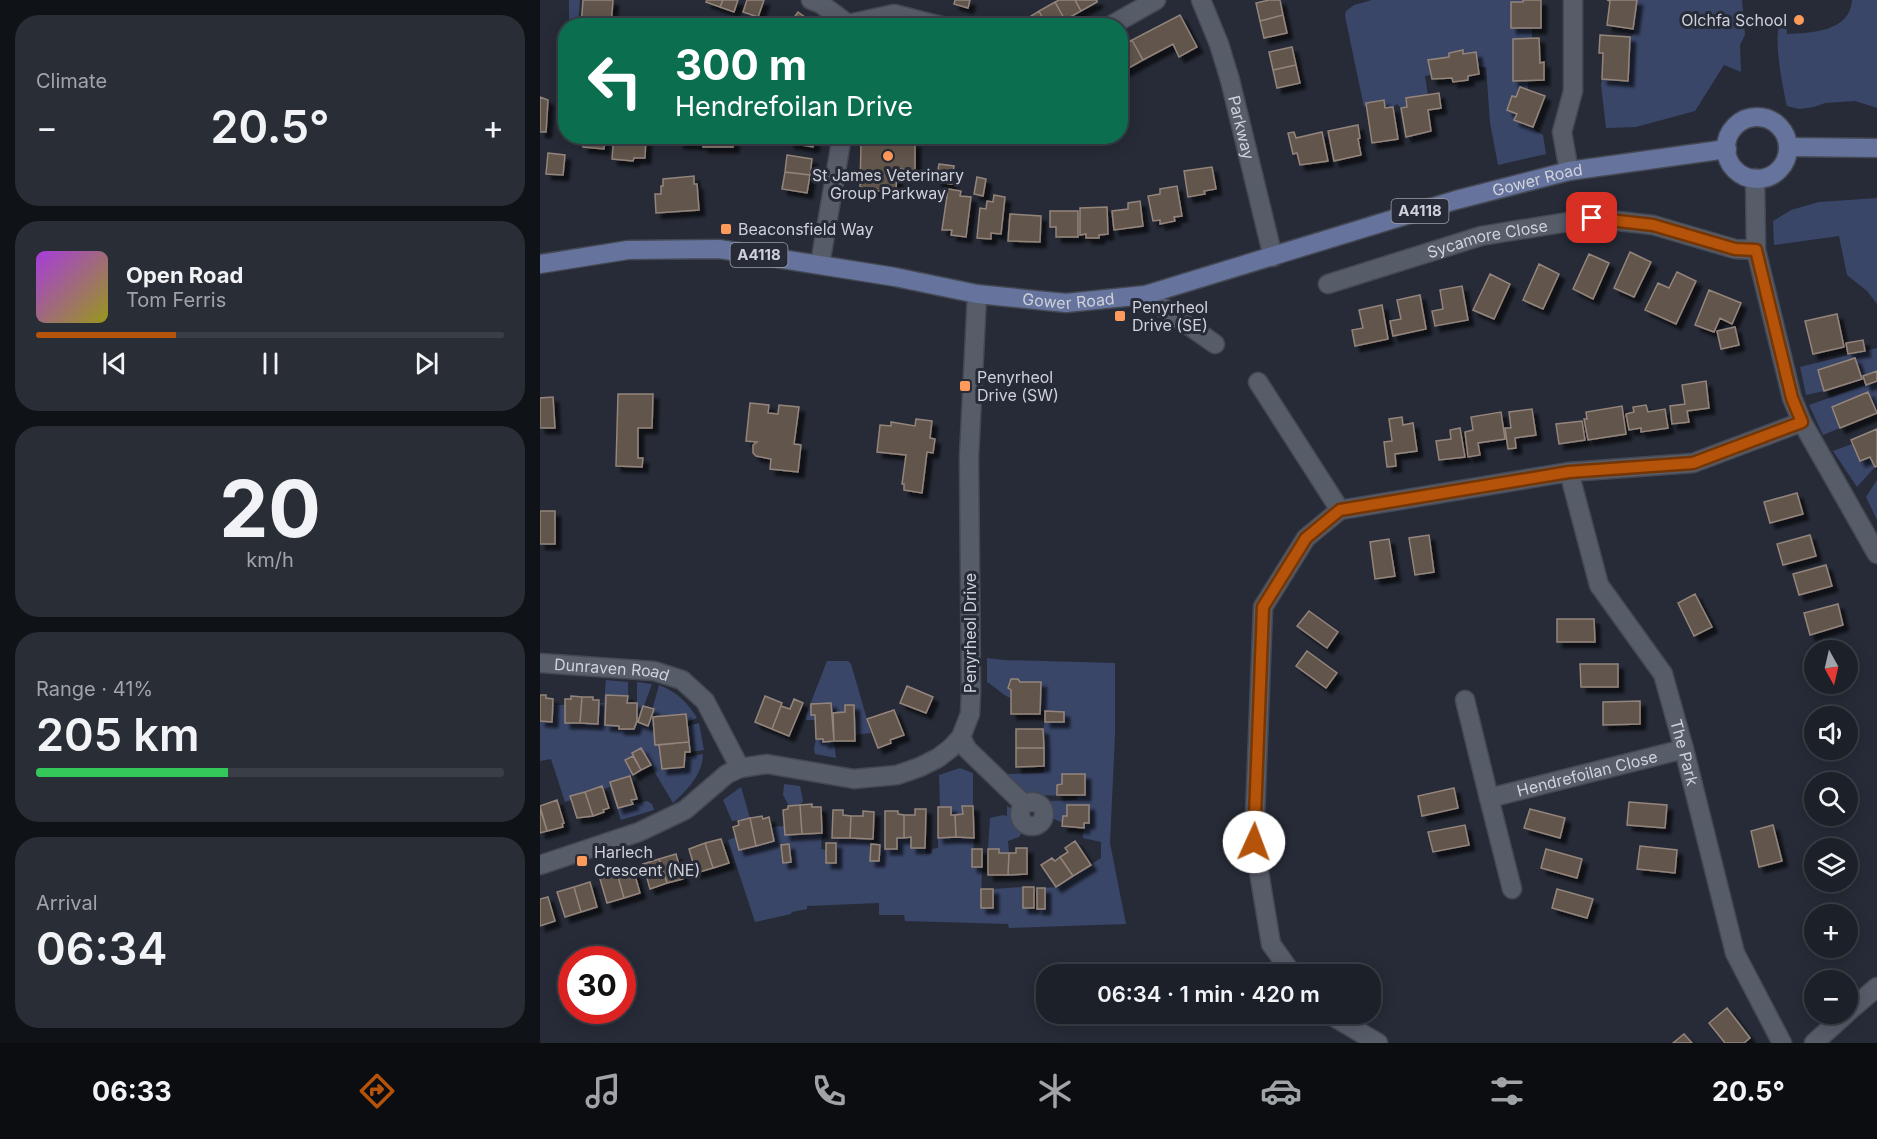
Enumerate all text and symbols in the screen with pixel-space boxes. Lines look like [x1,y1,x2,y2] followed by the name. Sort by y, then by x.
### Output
[1681,10,1787,30] place label: Olchfa School
[1792,13,1806,27] marker: Olchfa School
[675,39,807,90] text: 300 m
[576,42,654,120] icon: left
[36,69,107,93] text: Climate
[675,90,913,123] text: Hendrefoilan Drive
[1224,93,1259,161] street label: Parkway
[210,99,330,154] text: 20.5°
[36,107,58,147] text: −
[482,107,504,147] text: +
[881,149,895,163] marker: St James Veterinary Group Parkway
[1490,159,1584,200] street label: Gower Road
[812,165,964,203] place label: St James Veterinary Group Parkway
[1566,192,1617,243] pin
[1392,199,1448,223] road number: A4118
[1575,201,1608,234] icon: arrive
[1425,215,1549,262] street label: Sycamore Close
[738,219,874,239] place label: Beaconsfield Way
[719,222,733,236] marker: Beaconsfield Way
[730,243,788,267] road number: A4118
[126,262,243,288] text: Open Road
[126,288,226,312] text: Tom Ferris
[1021,288,1115,313] street label: Gower Road
[1132,297,1208,335] place label: Penyrheol Drive (SE)
[1113,309,1127,323] marker: Penyrheol Drive (SE)
[98,347,131,380] icon: previous
[254,347,287,380] icon: pause
[410,347,443,380] icon: next
[977,367,1059,405] place label: Penyrheol Drive (SW)
[958,379,972,393] marker: Penyrheol Drive (SW)
[219,461,321,556] text: 20
[246,548,294,572] text: km/h
[960,573,980,693] street label: Penyrheol Drive
[1804,640,1858,694] north arrow
[1804,640,1858,1024] map controls
[553,654,672,685] street label: Dunraven Road
[36,677,153,701] text: Range · 41%
[1804,706,1858,760] button: sound
[36,707,200,762] text: 205 km
[1666,717,1703,788] street label: The Park
[1515,746,1659,801] street label: Hendrefoilan Close
[1804,772,1858,826] button: search
[1222,810,1286,874] position arrow
[1804,838,1858,892] button: layers
[594,842,700,880] place label: Harlech Crescent (NE)
[575,854,589,868] marker: Harlech Crescent (NE)
[36,891,98,915] text: Arrival
[1804,904,1858,958] button: +
[36,921,167,976] text: 06:34
[558,946,636,1024] speed limit sign: 30
[1804,970,1858,1024] button: −
[1097,981,1320,1007] text: 06:34 · 1 min · 420 m
[356,1070,398,1112] icon: directions
[582,1070,624,1112] icon: music
[808,1070,850,1112] icon: phone
[1034,1070,1076,1112] icon: climate
[1260,1070,1302,1112] icon: car
[1486,1070,1528,1112] icon: filters
[92,1075,172,1108] text: 06:33
[1712,1075,1785,1108] text: 20.5°

